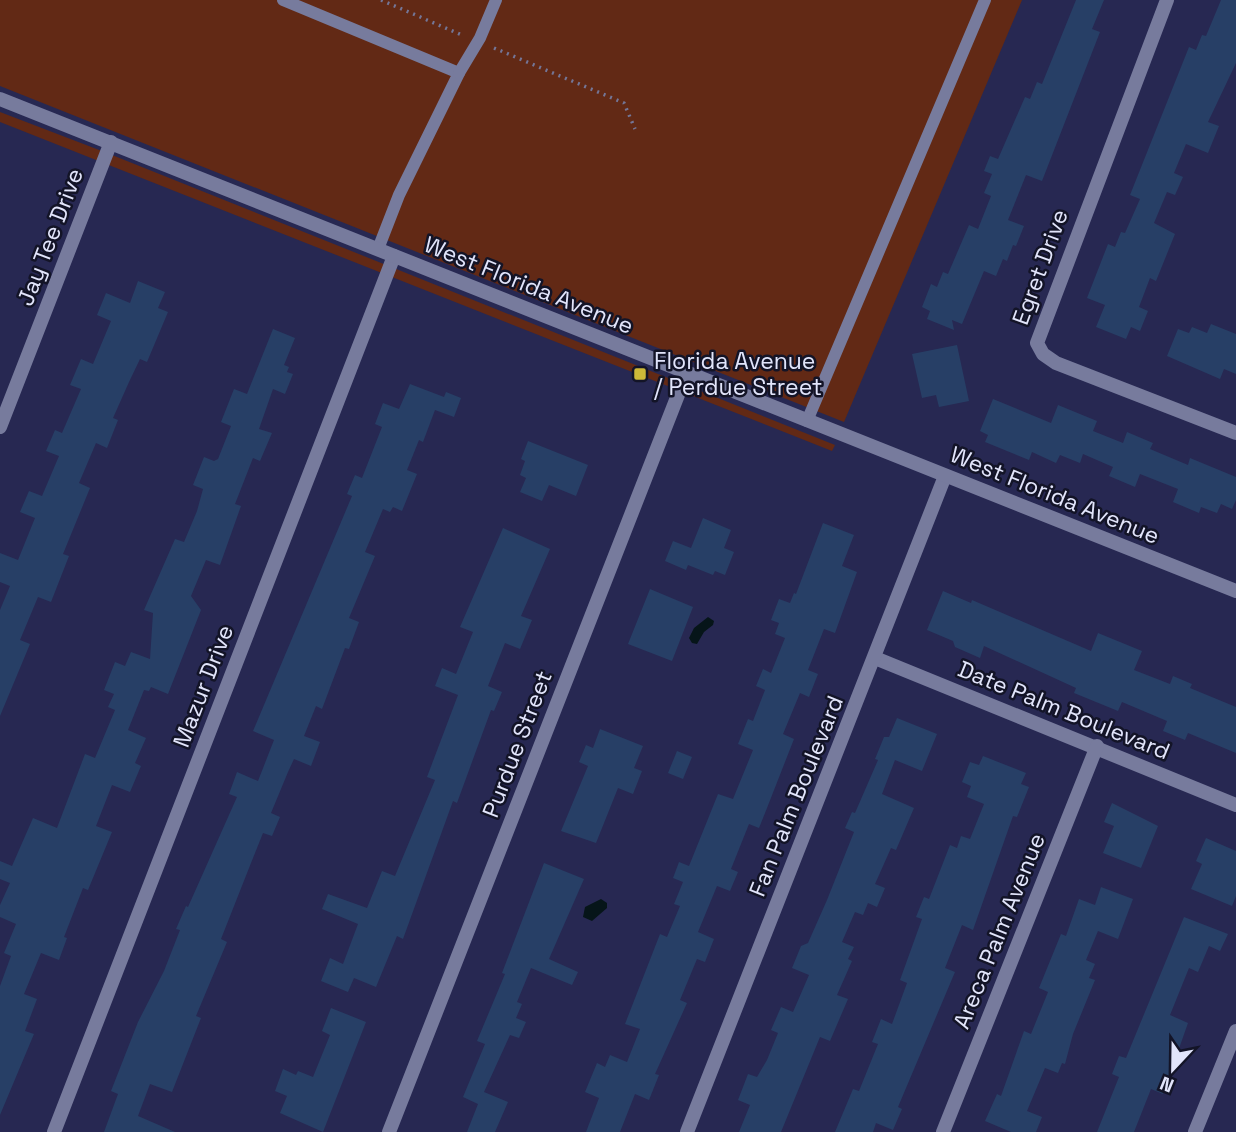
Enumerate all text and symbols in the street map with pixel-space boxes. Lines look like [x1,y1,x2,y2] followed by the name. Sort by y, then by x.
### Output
[10,164,90,310] street label: Jay Tee Drive
[1005,205,1075,329] street label: Egret Drive
[420,229,638,341] street label: West Florida Avenue
[654,346,822,402] place label: Florida Avenue / Perdue Street
[632,366,648,382] marker: Florida Avenue / Perdue Street
[946,439,1164,551] street label: West Florida Avenue
[166,620,240,752] street label: Mazur Drive
[954,654,1174,766] street label: Date Palm Boulevard
[475,666,559,822] street label: Purdue Street
[742,691,850,901] street label: Fan Palm Boulevard
[946,829,1052,1033] street label: Areca Palm Avenue
[1138,1034,1208,1104] north arrow
[1156,1070,1177,1098] text: N

